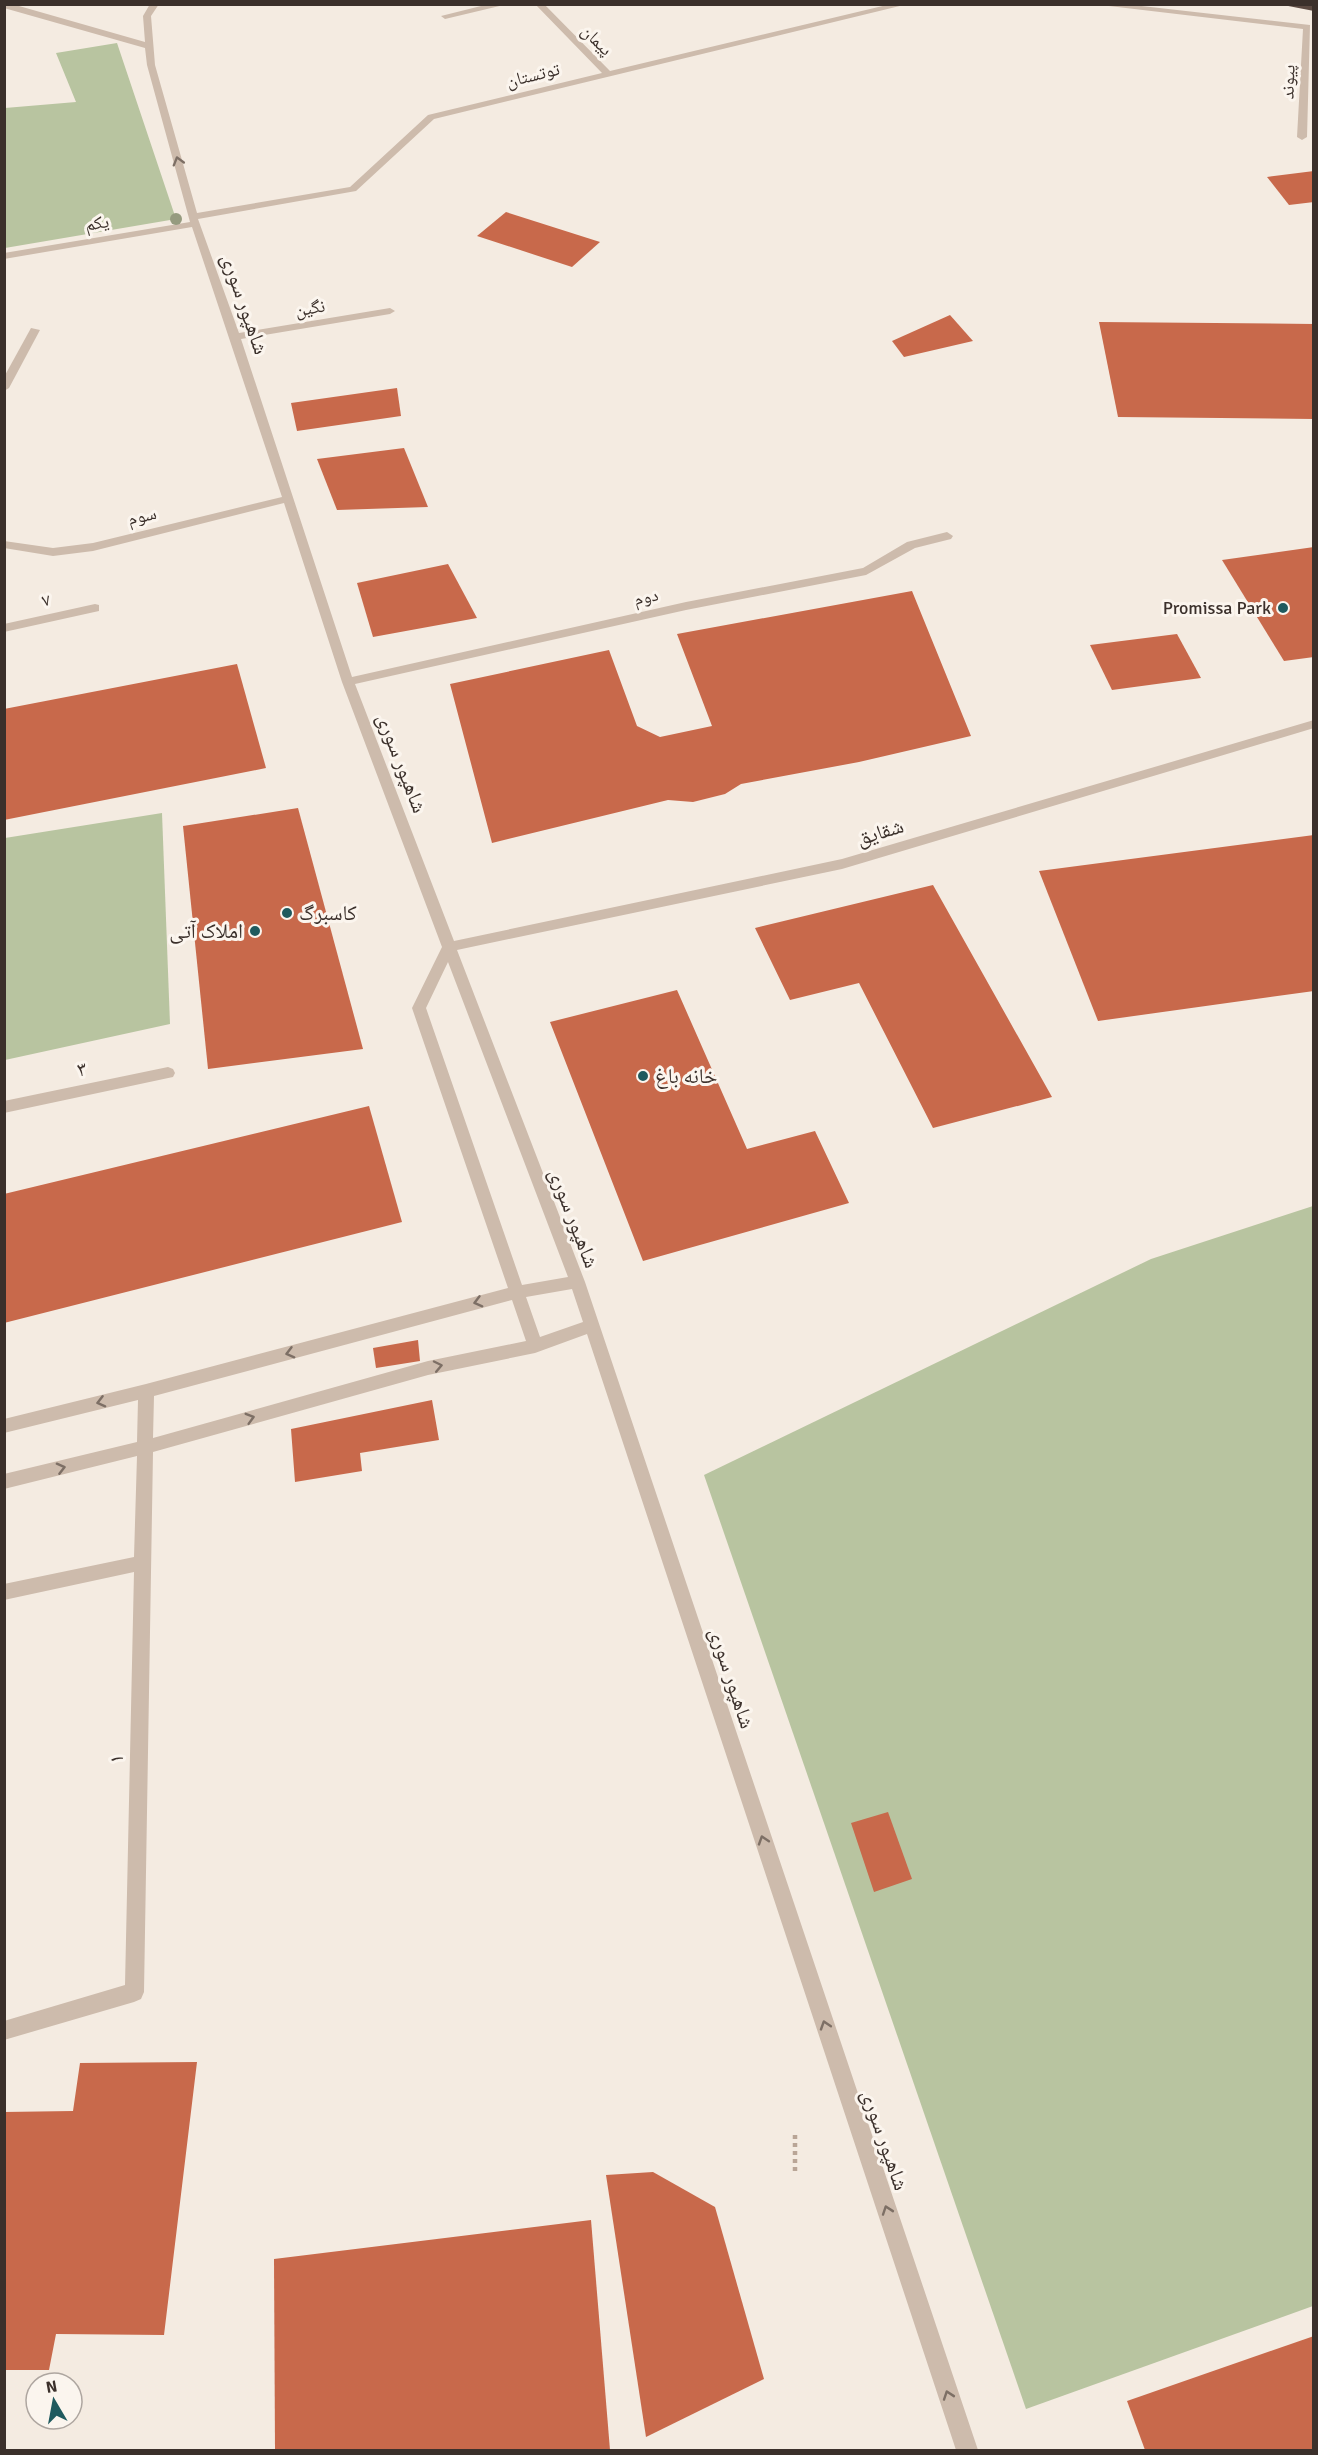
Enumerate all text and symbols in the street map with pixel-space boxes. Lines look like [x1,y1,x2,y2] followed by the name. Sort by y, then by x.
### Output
[577,20,617,60] street label: پیمان
[504,58,562,92] street label: توتستان
[1276,64,1300,100] street label: پیوند
[172,156,185,166] one-way arrow
[83,210,111,237] street label: یکم
[216,250,274,358] street label: شاهپور سوری
[293,295,327,321] street label: نگین
[125,502,159,531] street label: سوم
[631,584,661,611] street label: دوم
[40,588,52,612] street label: ۷
[1163,597,1271,619] place label: Promissa Park
[1276,601,1290,615] marker: Promissa Park
[371,709,433,817] street label: شاهپور سوری
[853,813,907,851] street label: شقایق
[299,900,357,926] place label: کاسبرگ
[280,906,294,920] marker: کاسبرگ
[169,918,243,944] place label: املاک آتی
[248,924,262,938] marker: املاک آتی
[75,1055,89,1083] street label: ۳
[655,1063,717,1089] place label: خانه باغ
[636,1069,650,1083] marker: خانه باغ
[543,1164,605,1272] street label: شاهپور سوری
[473,1295,483,1308] one-way arrow
[285,1345,295,1358] one-way arrow
[432,1361,442,1374] one-way arrow
[96,1395,106,1408] one-way arrow
[244,1413,255,1425] one-way arrow
[55,1463,66,1475] one-way arrow
[703,1624,761,1732] street label: شاهپور سوری
[103,1754,129,1764] street label: ۱
[758,1835,771,1846] one-way arrow
[819,2020,832,2031] one-way arrow
[856,2086,914,2194] street label: شاهپور سوری
[881,2205,894,2216] one-way arrow
[24,2371,84,2431] north arrow
[44,2376,59,2398] text: N
[943,2390,956,2401] one-way arrow

